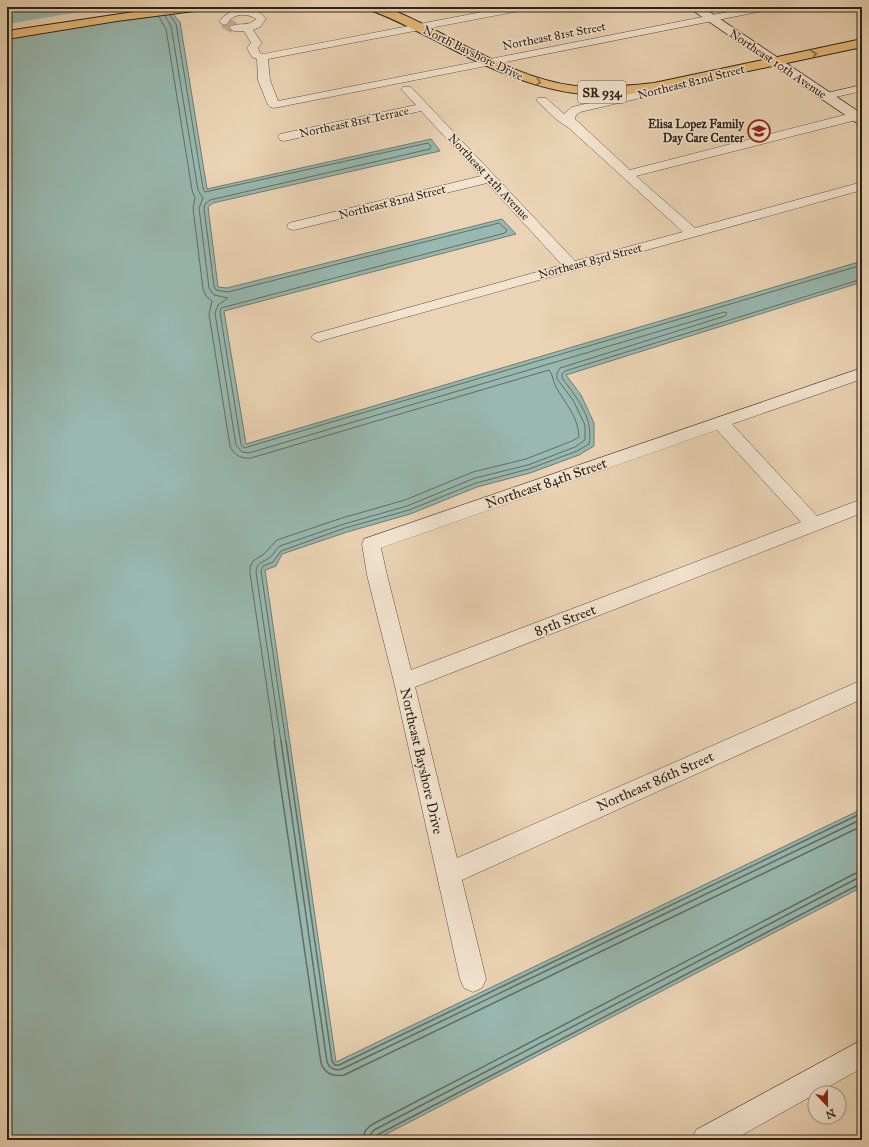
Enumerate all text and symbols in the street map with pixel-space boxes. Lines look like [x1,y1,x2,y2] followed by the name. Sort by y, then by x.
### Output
[501,19,608,53] street label: Northeast 81st Street
[421,23,525,83] street label: North Bayshore Drive
[727,26,829,102] street label: Northeast 10th Avenue
[811,50,817,58] one-way arrow
[636,62,747,102] street label: Northeast 82nd Street
[534,77,541,86] one-way arrow
[578,81,626,103] road number: SR 934
[298,104,410,140] street label: Northeast 81st Terrace
[648,117,745,146] place label: Elisa Lopez Family Day Care Center
[746,118,772,144] school or university icon: Elisa Lopez Family Day Care Center
[445,131,533,223] street label: Northeast 12th Avenue
[337,182,448,222] street label: Northeast 82nd Street
[537,240,644,282] street label: Northeast 83rd Street
[483,455,609,512] street label: Northeast 84th Street
[532,601,598,640] street label: 85th Street
[396,686,447,836] street label: Northeast Bayshore Drive
[594,748,717,815] street label: Northeast 86th Street
[807,1085,847,1125] north arrow
[823,1106,837,1122] text: N

